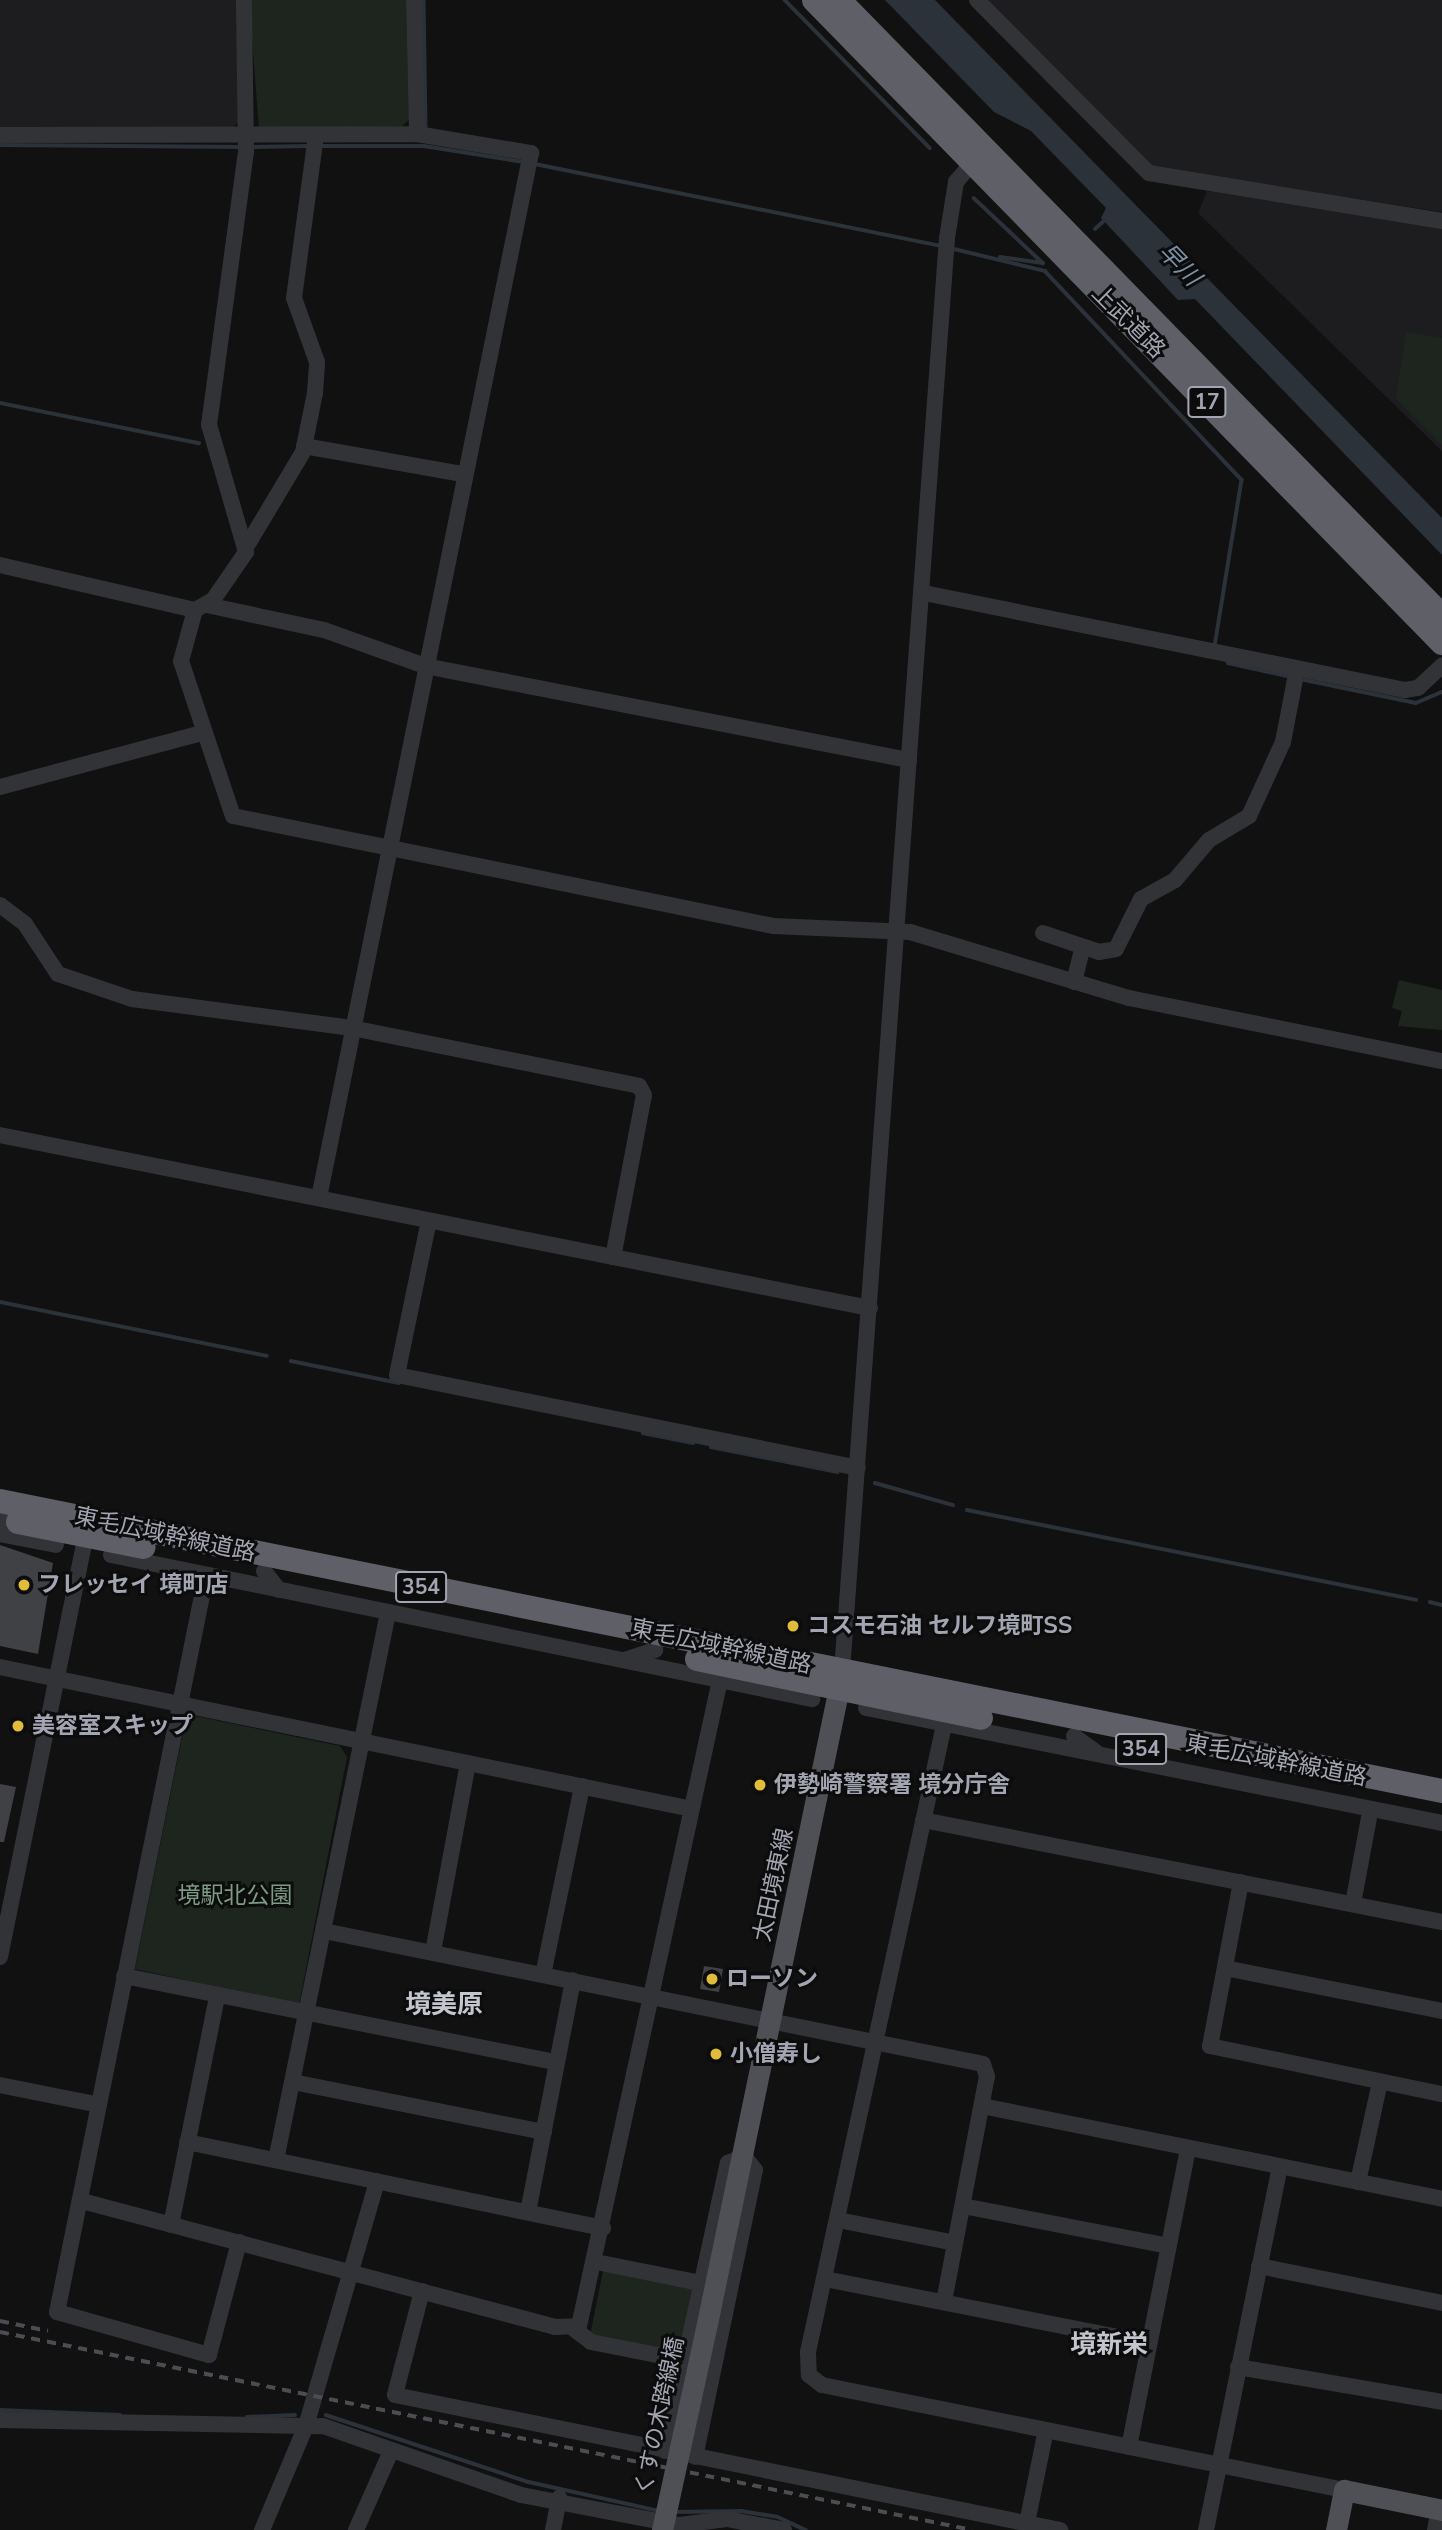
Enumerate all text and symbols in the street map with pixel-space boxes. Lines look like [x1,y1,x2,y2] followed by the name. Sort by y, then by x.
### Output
[1152,238,1206,292] water label: 早川
[1086,280,1170,364] street label: 上武道路
[1186,384,1228,420] road number: 17
[72,1502,258,1568] street label: 東毛広域幹線道路
[395,1570,447,1604] road number: 354
[38,1571,228,1599] place label: フレッセイ 境町店
[16,1577,32,1593] marker: フレッセイ 境町店
[807,1612,1072,1640] place label: コスモ石油 セルフ境町SS
[628,1614,814,1680] street label: 東毛広域幹線道路
[785,1618,801,1634] marker: コスモ石油 セルフ境町SS
[32,1712,193,1740] place label: 美容室スキップ
[10,1718,26,1734] marker: 美容室スキップ
[1183,1730,1369,1792] street label: 東毛広域幹線道路
[1115,1732,1167,1766] road number: 354
[774,1771,1010,1799] place label: 伊勢崎警察署 境分庁舎
[752,1777,768,1793] marker: 伊勢崎警察署 境分庁舎
[749,1826,799,1944] street label: 太田境東線
[178,1882,292,1910] park label: 境駅北公園
[726,1965,818,1993] place label: ローソン
[704,1971,720,1987] marker: ローソン
[405,1989,483,2021] district label: 境美原
[730,2040,822,2068] place label: 小僧寿し
[708,2046,724,2062] marker: 小僧寿し
[1070,2329,1148,2361] district label: 境新栄
[630,2334,690,2498] street label: くすの木跨線橋

